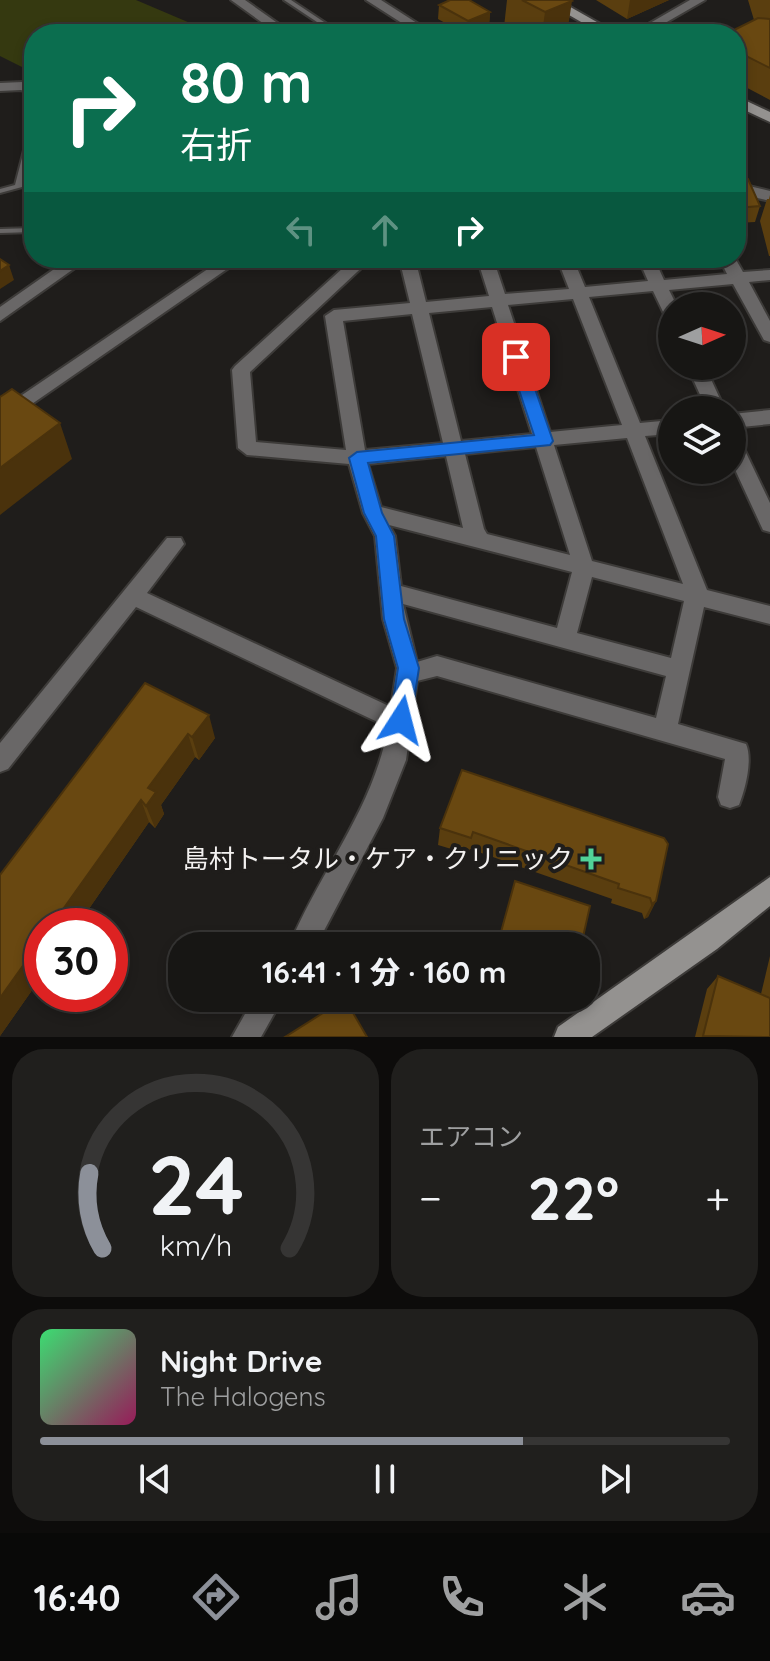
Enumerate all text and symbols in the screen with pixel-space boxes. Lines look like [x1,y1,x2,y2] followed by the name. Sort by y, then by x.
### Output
[180,47,312,117] text: 80 m
[48,56,152,160] icon: right
[180,122,252,167] text: 右折
[279,208,323,252] icon: left
[363,208,407,252] icon: ahead
[447,208,491,252] icon: right
[658,292,746,380] north arrow
[658,292,746,484] map controls
[482,323,550,391] pin
[494,335,538,379] icon: arrive
[658,396,746,484] button: layers
[359,678,443,762] position arrow
[183,842,573,875] place label: 島村トータル・ケア・クリニック
[580,848,602,870] marker: 島村トータル・ケア・クリニック
[24,908,128,1012] speed limit sign: 30
[262,953,506,991] text: 16:41 · 1 分 · 160 m
[419,1120,523,1153] text: エアコン
[147,1132,244,1236] text: 24
[528,1160,619,1235] text: 22°
[419,1170,442,1225] text: −
[705,1170,730,1225] text: +
[159,1227,232,1263] text: km/h
[160,1342,322,1380] text: Night Drive
[160,1380,326,1413] text: The Halogens
[133,1457,177,1501] icon: previous
[363,1457,407,1501] icon: pause
[593,1457,637,1501] icon: next
[188,1569,244,1625] icon: directions
[311,1569,367,1625] icon: music
[434,1569,490,1625] icon: phone
[557,1569,613,1625] icon: climate
[680,1569,736,1625] icon: car
[34,1575,121,1620] text: 16:40

